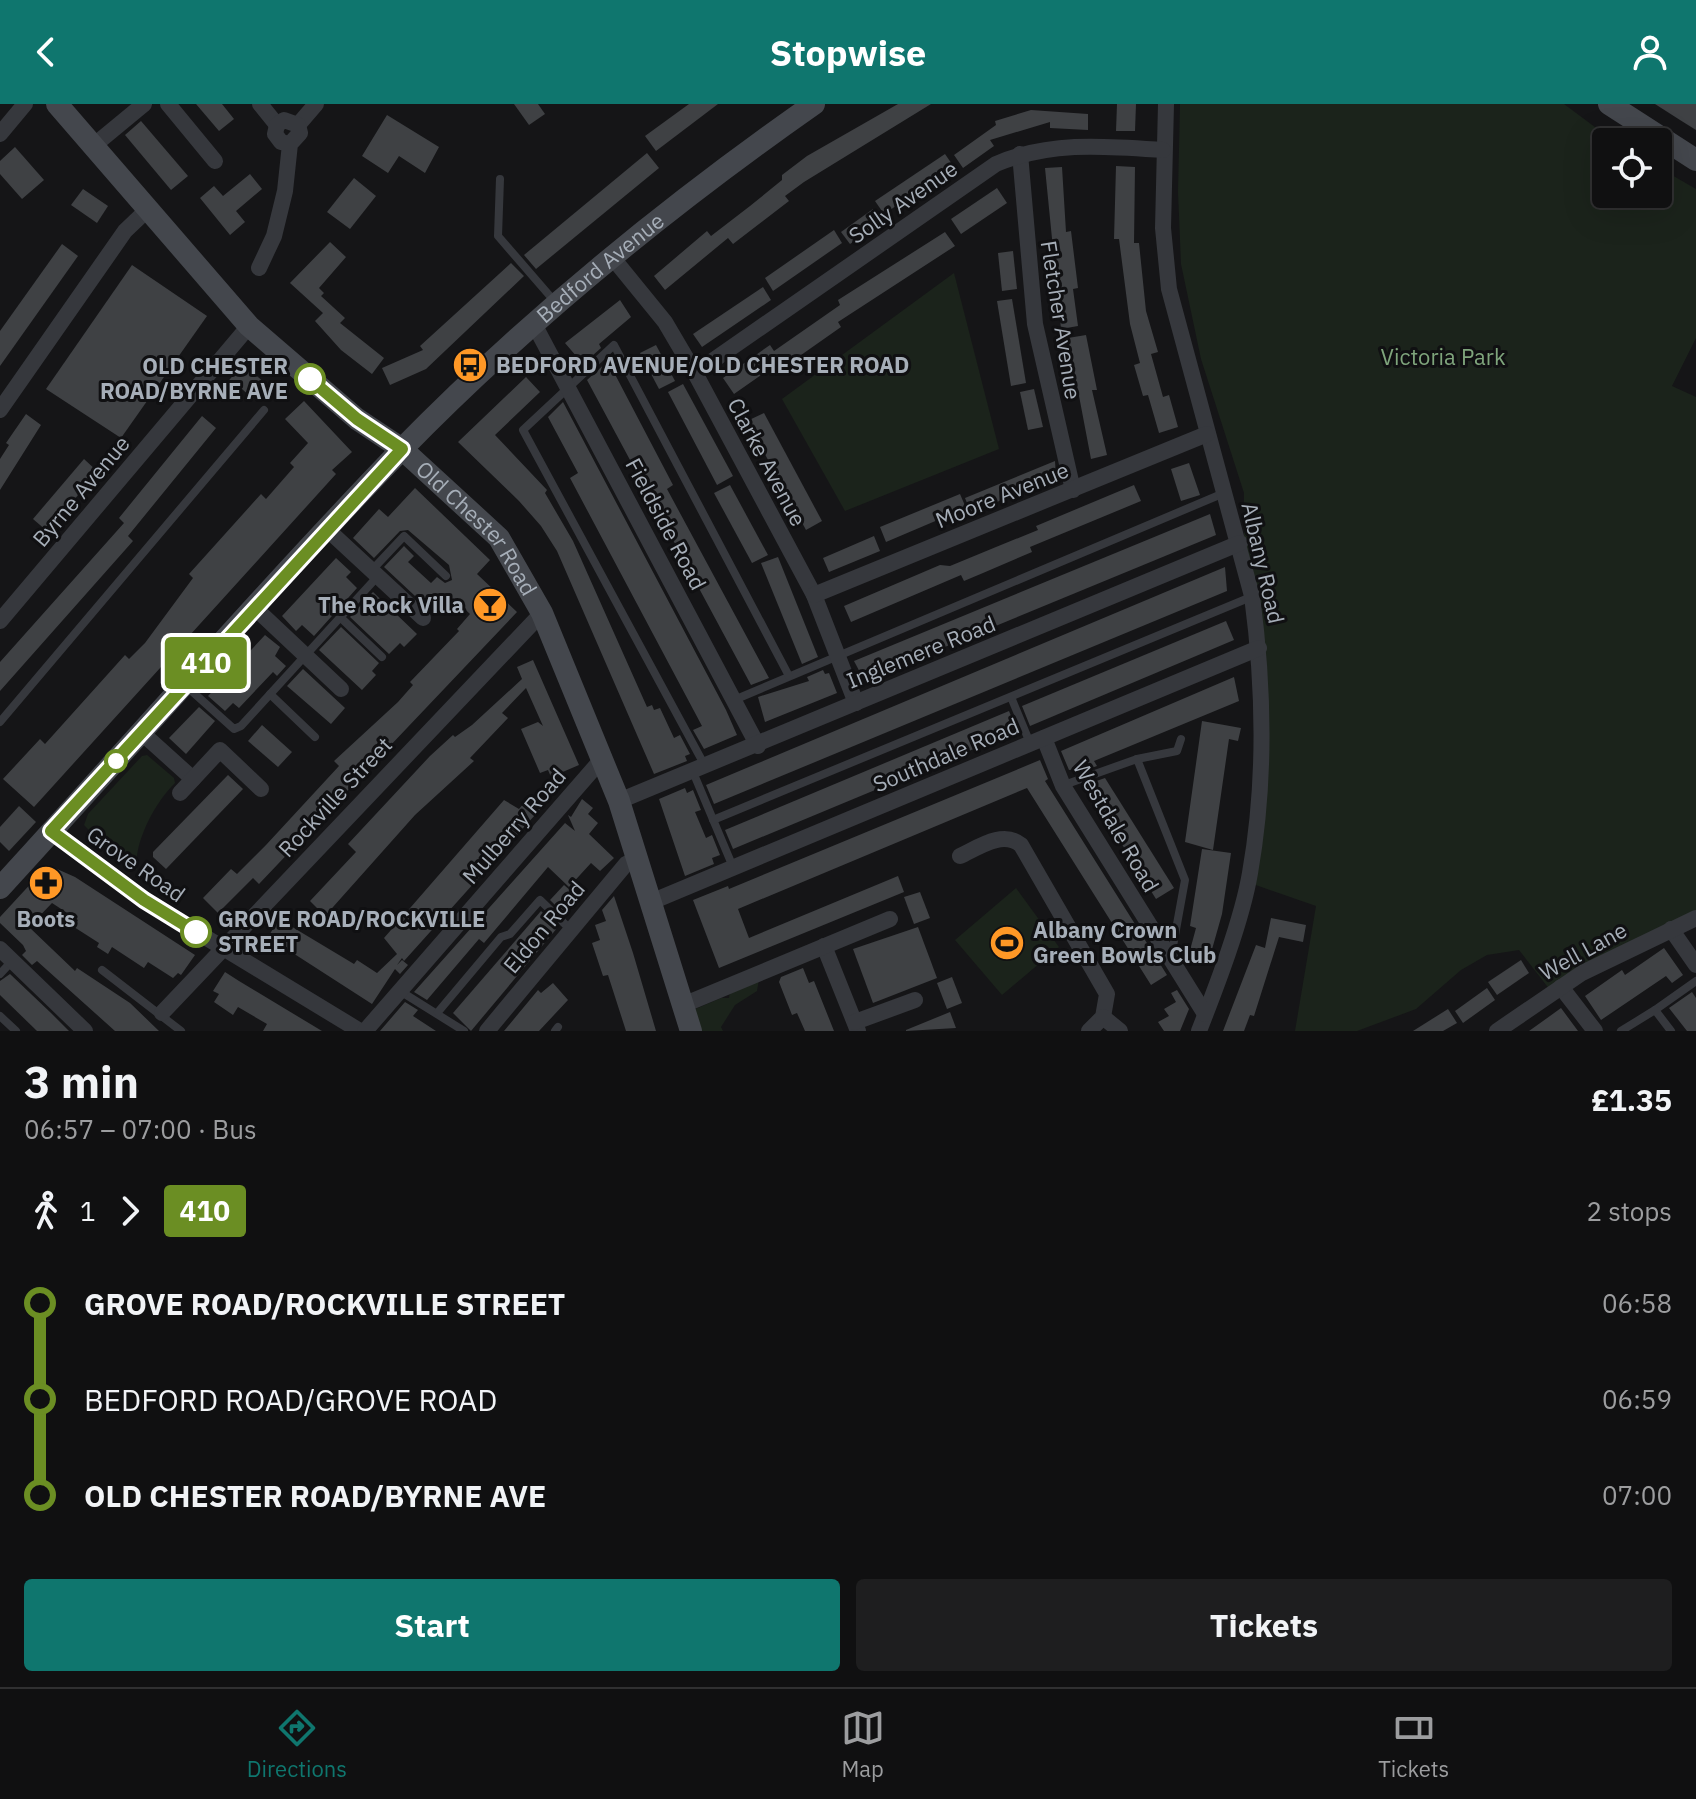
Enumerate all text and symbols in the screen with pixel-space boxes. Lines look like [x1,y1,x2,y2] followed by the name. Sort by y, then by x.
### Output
[770,29,926,76] text: Stopwise
[24,30,68,74] icon: back
[1628,30,1672,74] icon: person
[1592,128,1672,208] map controls
[1592,128,1672,208] button: locate
[843,153,963,250] street label: Solly Avenue
[530,206,670,329] street label: Bedford Avenue
[1035,238,1088,401] street label: Fletcher Avenue
[1381,342,1506,371] park label: Victoria Park
[451,346,489,384] bus stop icon: BEDFORD AVENUE/OLD CHESTER ROAD
[496,350,909,379] place label: BEDFORD AVENUE/OLD CHESTER ROAD
[100,351,288,405] place label: OLD CHESTER ROAD/BYRNE AVE
[295,364,325,394] marker: OLD CHESTER ROAD/BYRNE AVE
[721,393,813,531] street label: Clarke Avenue
[26,429,136,552] street label: Byrne Avenue
[619,453,713,595] street label: Fieldside Road
[410,454,544,601] street label: Old Chester Road
[931,455,1073,534] street label: Moore Avenue
[1235,499,1292,626] street label: Albany Road
[471,586,509,624] bar icon: The Rock Villa
[318,590,464,619] place label: The Rock Villa
[842,608,1000,695] street label: Inglemere Road
[160,637,252,689] line badge: 410
[181,644,231,681] text: 410
[868,711,1023,798] street label: Southdale Road
[271,730,398,863] street label: Rockville Street
[105,750,127,772] unlabelled marker
[1067,754,1166,897] street label: Westdale Road
[455,762,572,890] street label: Mulberry Road
[81,819,191,908] street label: Grove Road
[27,864,65,902] pharmacy icon: Boots
[496,874,591,979] street label: Eldon Road
[17,904,75,933] place label: Boots
[218,904,485,958] place label: GROVE ROAD/ROCKVILLE STREET
[1033,915,1216,969] place label: Albany Crown Green Bowls Club
[1534,915,1632,986] street label: Well Lane
[181,917,211,947] marker: GROVE ROAD/ROCKVILLE STREET
[988,924,1026,962] sports icon: Albany Crown Green Bowls Club
[24,1053,139,1110] text: 3 min
[1591,1080,1672,1119] text: £1.35
[24,1112,257,1146] text: 06:57 – 07:00 · Bus
[24,1189,68,1233] icon: walk
[108,1189,152,1233] icon: forward
[180,1192,230,1229] text: 410
[80,1194,96,1228] text: 1
[1586,1194,1672,1228] text: 2 stops
[84,1284,565,1323] text: GROVE ROAD/ROCKVILLE STREET
[1602,1286,1672,1320] text: 06:58
[84,1380,497,1419] text: BEDFORD ROAD/GROVE ROAD
[1602,1382,1672,1416] text: 06:59
[84,1476,546,1515] text: OLD CHESTER ROAD/BYRNE AVE
[1602,1478,1672,1512] text: 07:00
[24,1579,840,1671] button: Start
[856,1579,1672,1671] button: Tickets
[247,1706,347,1783] tab: Directions
[841,1706,885,1783] tab: Map
[1378,1706,1449,1783] tab: Tickets

